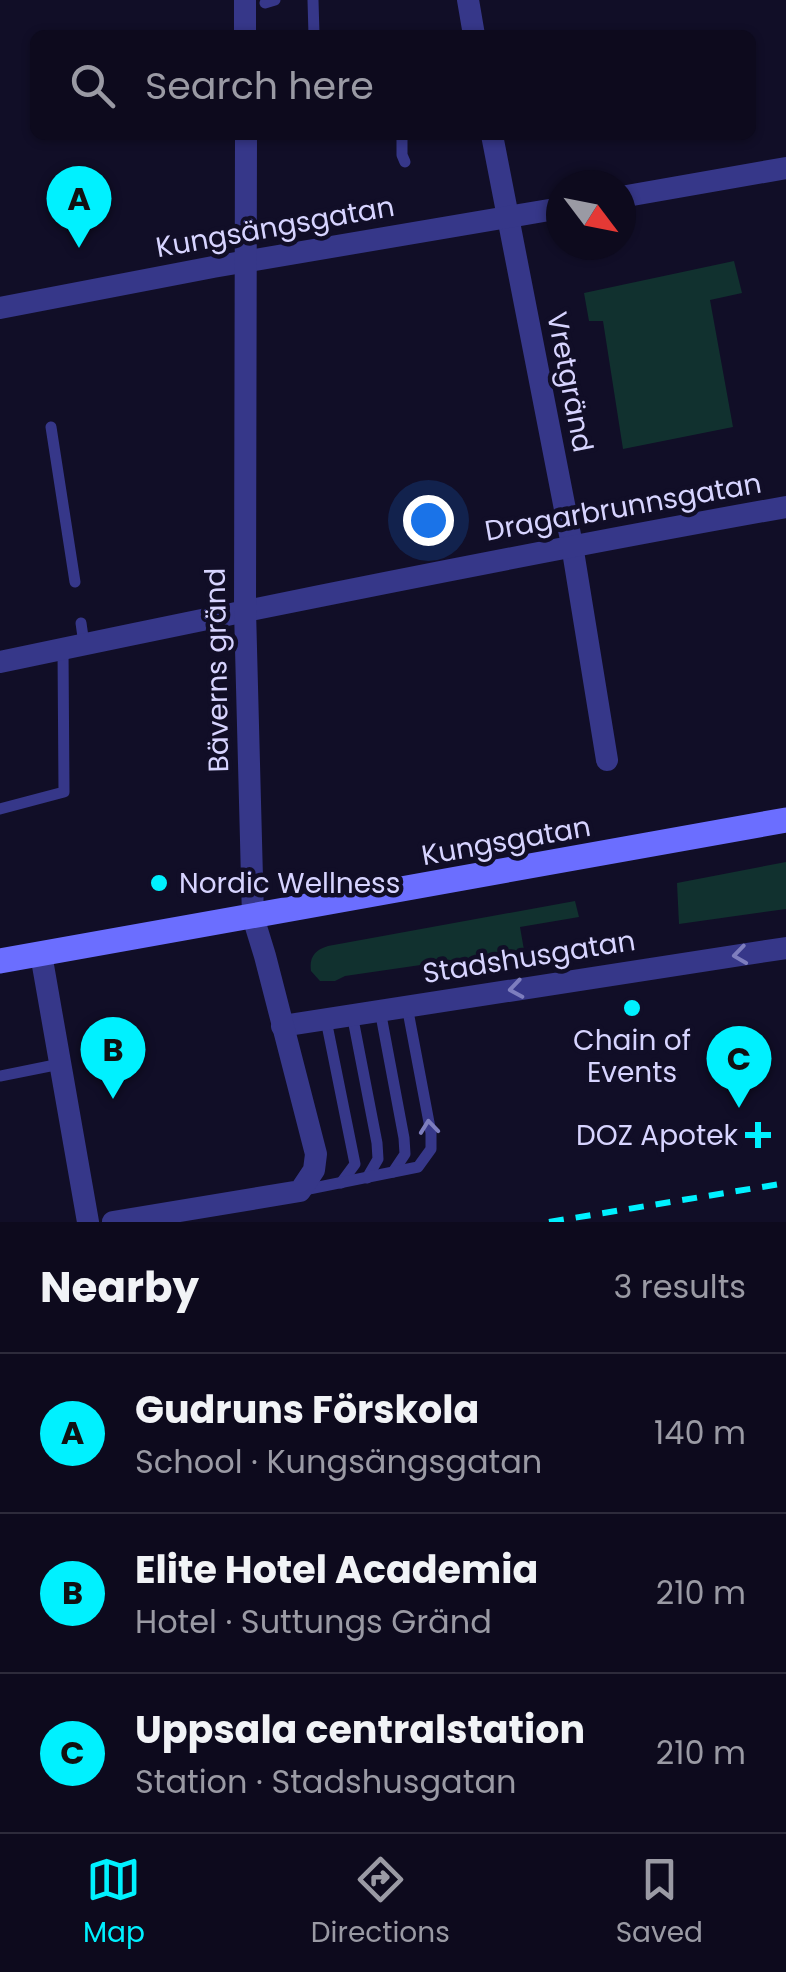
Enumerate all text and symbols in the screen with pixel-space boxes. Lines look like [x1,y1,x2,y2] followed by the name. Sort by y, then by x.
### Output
[30,30,756,140] search box
[65,58,120,113] icon: search
[145,59,374,112] text: Search here
[46,166,112,248] pin: A
[546,170,636,260] north arrow
[153,187,397,267] street label: Kungsängsgatan
[537,309,603,455] street label: Vretgränd
[482,463,764,551] street label: Dragarbrunnsgatan
[403,495,454,546] your location
[196,567,238,773] street label: Bäverns gränd
[418,807,594,875] street label: Kungsgatan
[179,864,400,903] place label: Nordic Wellness
[148,872,170,894] marker: Nordic Wellness
[420,921,638,993] street label: Stadshusgatan
[731,943,748,964] one-way arrow
[507,978,524,999] one-way arrow
[621,997,643,1019] marker: Chain of Events
[80,1016,146,1099] pin: B
[573,1021,691,1092] place label: Chain of Events
[706,1026,772,1108] pin: C
[576,1116,739,1155] place label: DOZ Apotek
[419,1119,440,1135] one-way arrow
[747,1124,769,1146] marker: DOZ Apotek
[40,1258,199,1317] text: Nearby
[613,1264,746,1309] text: 3 results
[135,1383,479,1436] text: Gudruns Förskola
[61,1410,84,1455] text: A
[654,1410,746,1455] text: 140 m
[135,1439,542,1484] text: School · Kungsängsgatan
[135,1543,538,1596] text: Elite Hotel Academia
[62,1570,83,1615] text: B
[656,1570,746,1615] text: 210 m
[135,1599,492,1644] text: Hotel · Suttungs Gränd
[135,1703,585,1756] text: Uppsala centralstation
[60,1730,85,1775] text: C
[656,1730,746,1775] text: 210 m
[135,1759,517,1804] text: Station · Stadshusgatan
[83,1852,145,1954] tab: Map
[311,1852,450,1954] tab: Directions
[616,1852,703,1954] tab: Saved

